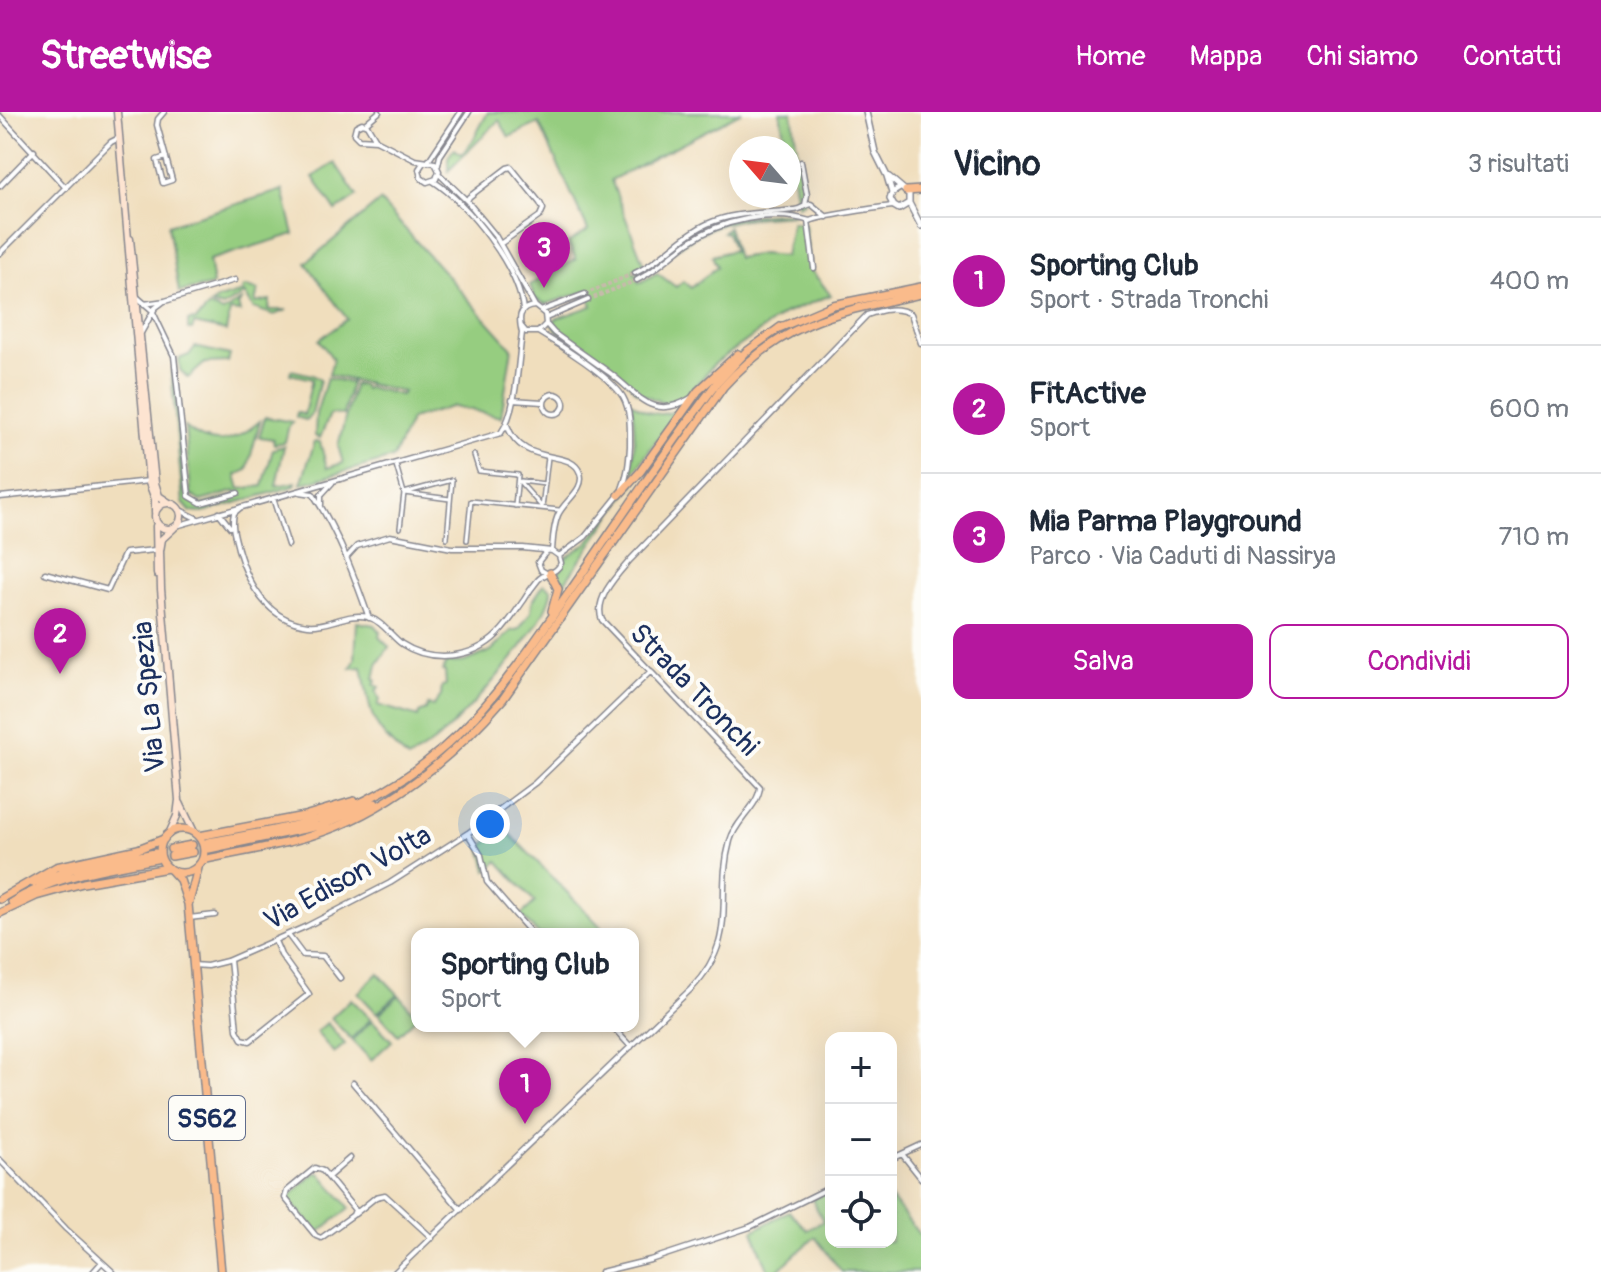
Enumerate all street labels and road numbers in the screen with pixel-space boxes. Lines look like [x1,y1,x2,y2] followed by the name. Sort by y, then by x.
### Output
[622,616,766,764] street label: Strada Tronchi
[125,620,174,774] street label: Via La Spezia
[258,818,438,939] street label: Via Edison Volta
[169,1096,245,1140] road number: SS62

